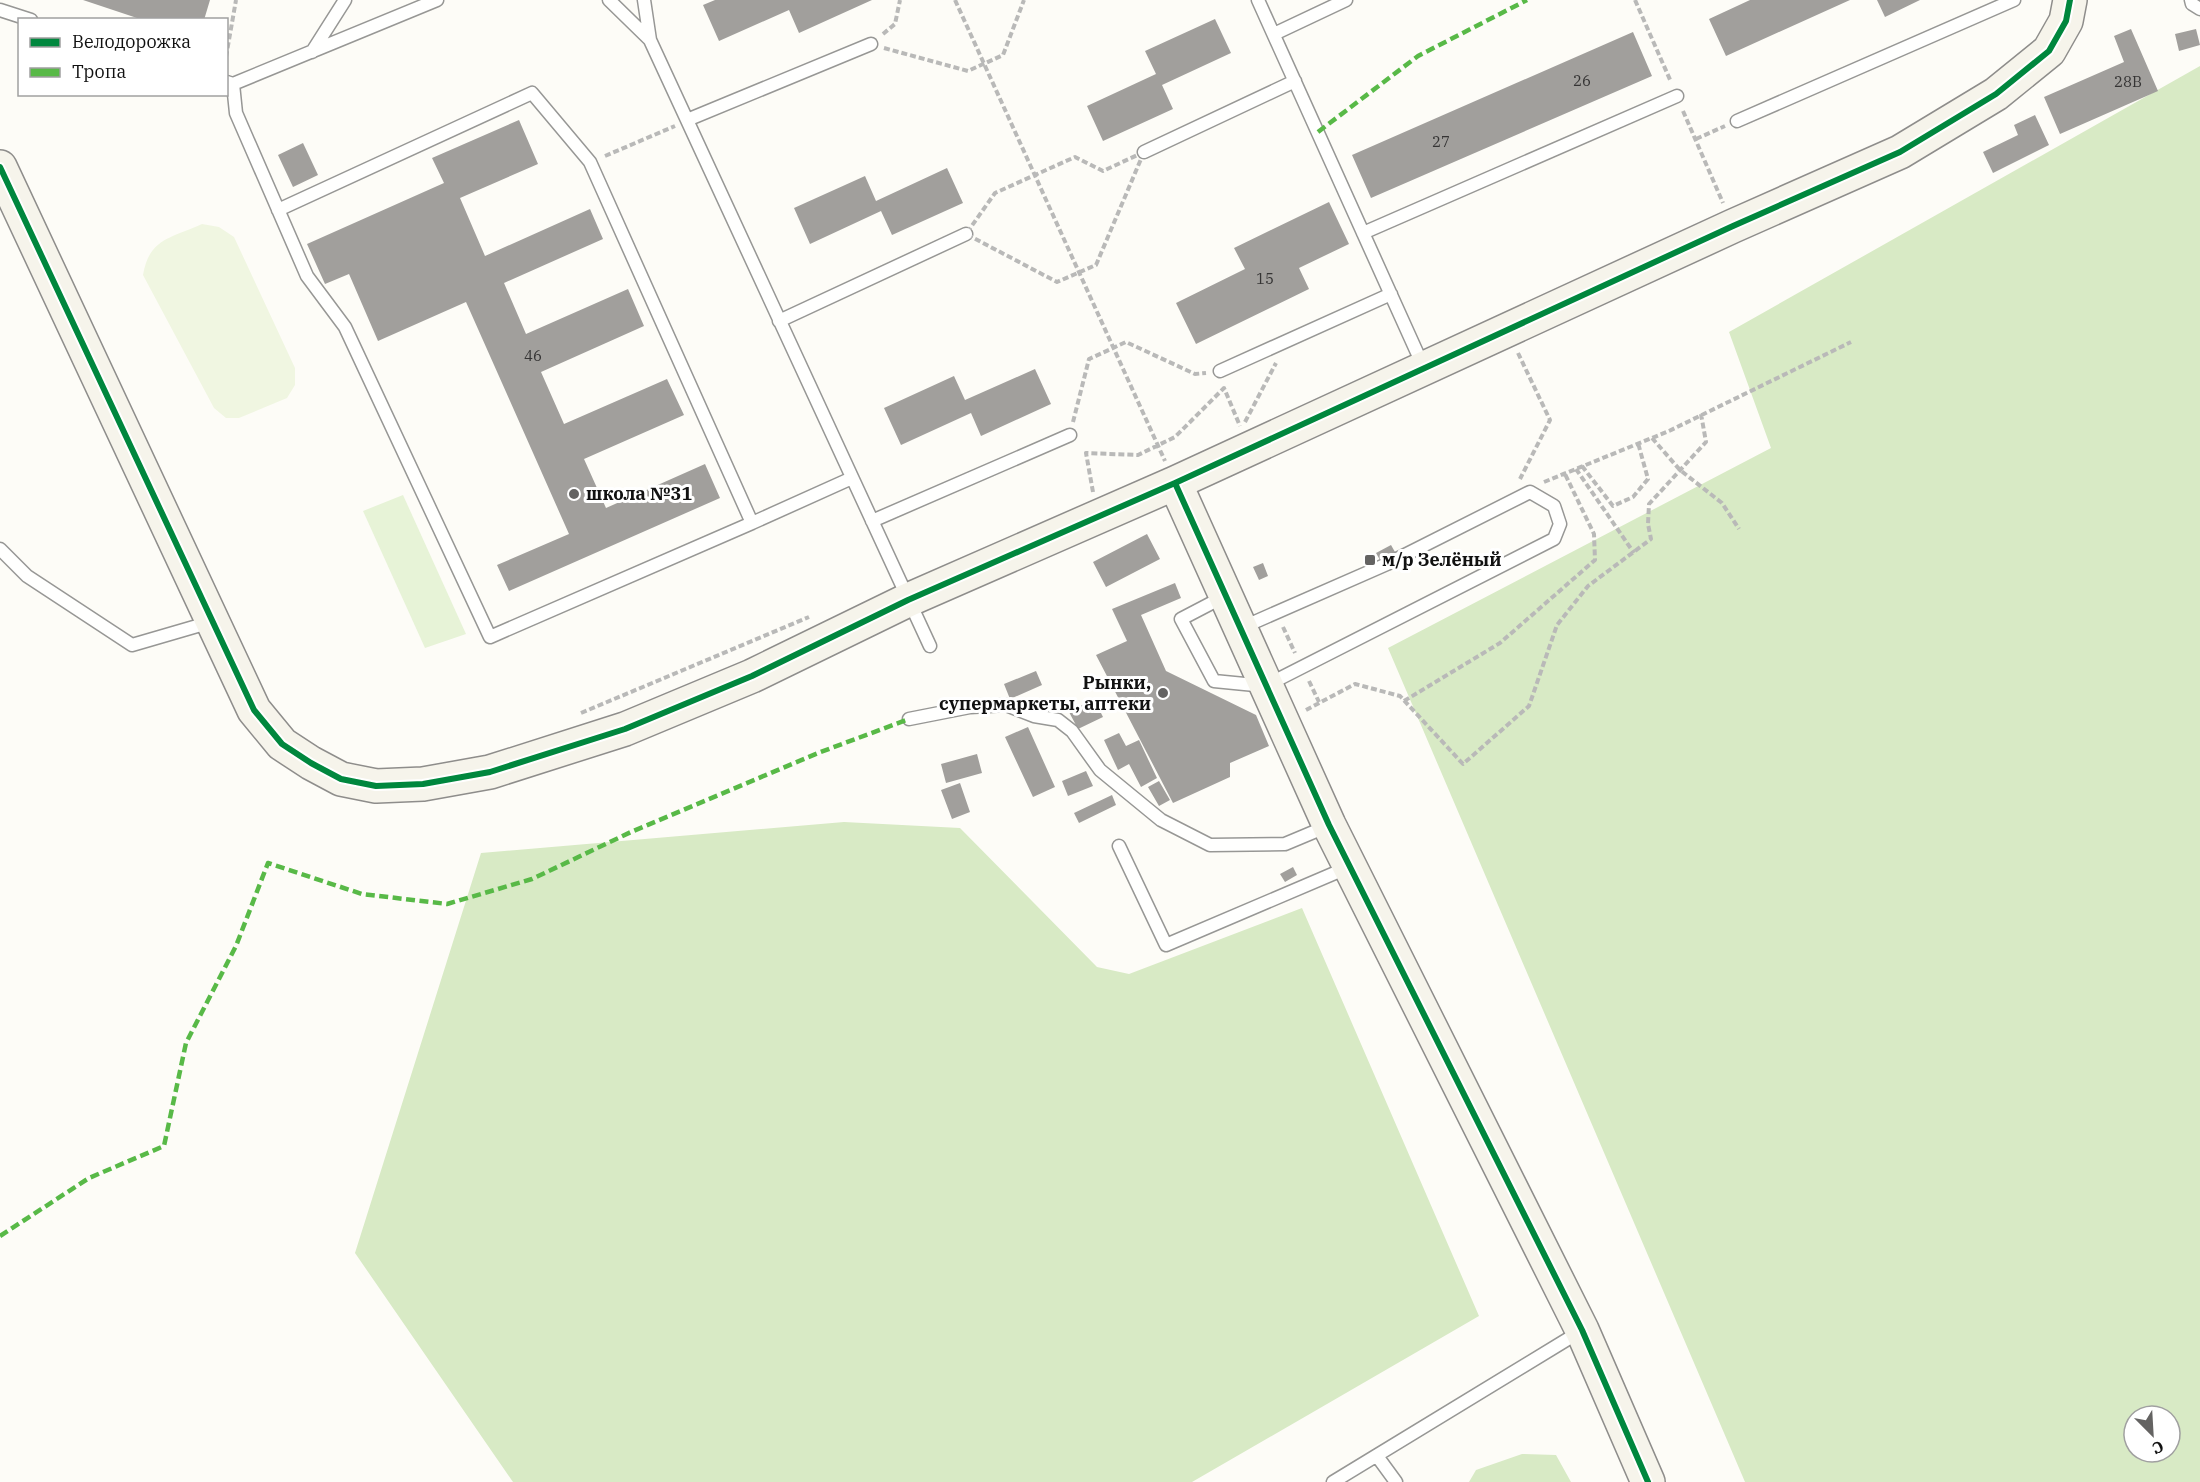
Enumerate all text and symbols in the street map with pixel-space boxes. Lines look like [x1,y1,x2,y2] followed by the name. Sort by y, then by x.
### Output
[18,18,228,96] legend
[72,30,191,53] text: Велодорожка
[72,60,127,83] text: Тропа
[1573,71,1591,90] house number: 26
[2114,72,2142,91] house number: 28В
[1432,132,1450,151] house number: 27
[1256,269,1274,288] house number: 15
[524,346,542,365] house number: 46
[586,482,692,505] place label: школа №31
[567,487,581,501] marker: школа №31
[1382,548,1502,571] place label: м/р Зелёный
[1363,553,1377,567] marker: м/р Зелёный
[939,671,1151,715] place label: Рынки, супермаркеты, аптеки
[1156,686,1170,700] marker: Рынки, супермаркеты, аптеки
[2122,1404,2182,1464] north arrow
[2149,1436,2167,1459] text: С

